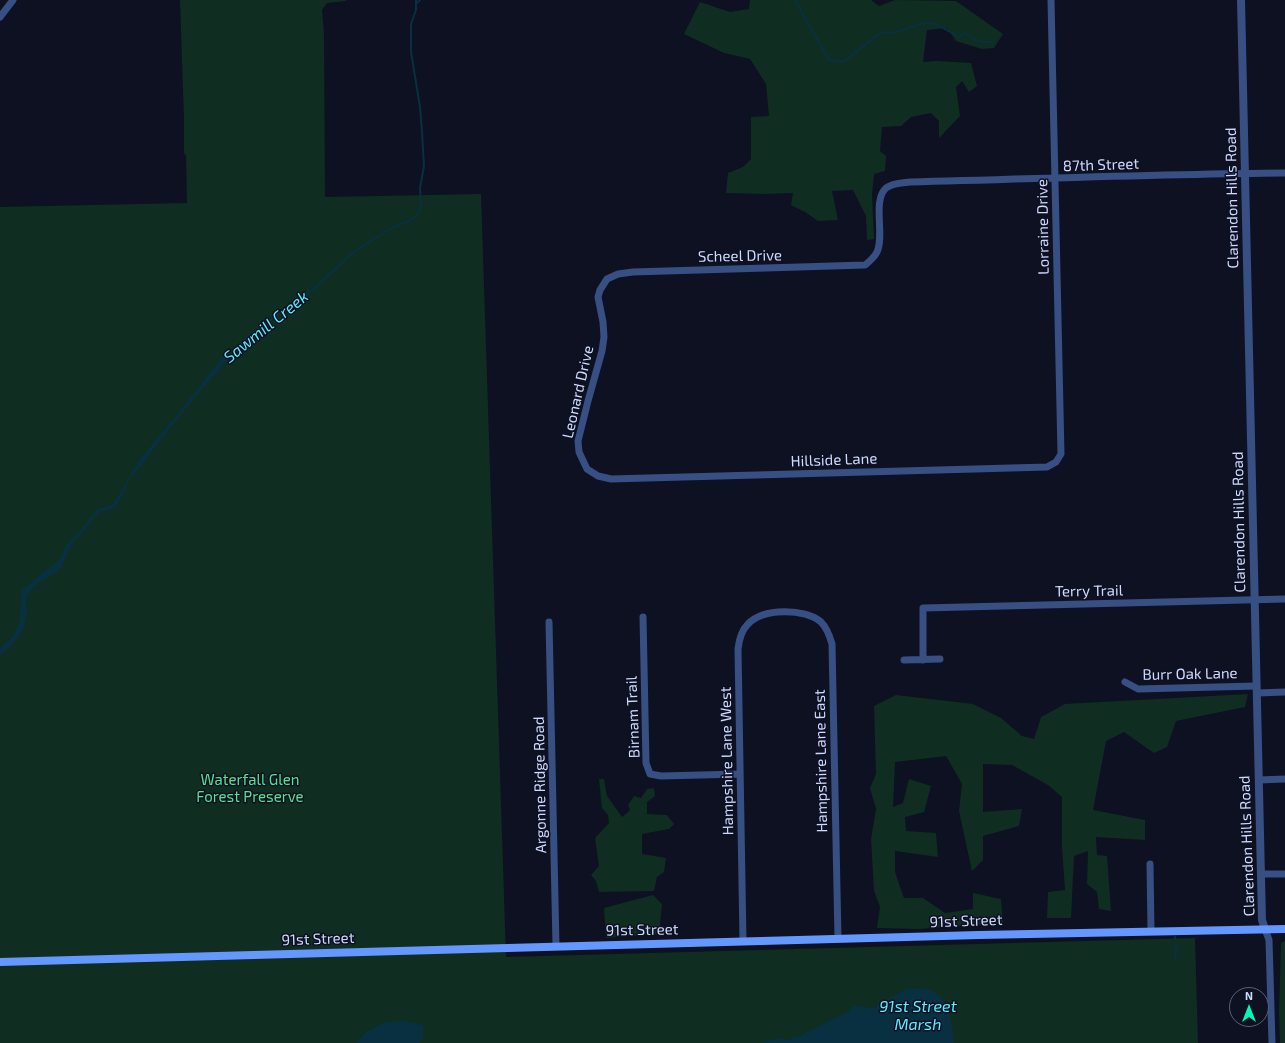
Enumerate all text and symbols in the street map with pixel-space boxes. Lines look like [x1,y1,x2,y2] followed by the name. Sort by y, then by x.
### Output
[1222,127,1242,269] street label: Clarendon Hills Road
[1063,155,1139,175] street label: 87th Street
[1033,179,1053,275] street label: Lorraine Drive
[698,246,782,266] street label: Scheel Drive
[220,287,312,367] water label: Sawmill Creek
[559,344,597,440] street label: Leonard Drive
[790,449,878,471] street label: Hillside Lane
[1229,451,1249,593] street label: Clarendon Hills Road
[1055,581,1123,601] street label: Terry Trail
[1142,664,1238,684] street label: Burr Oak Lane
[623,676,643,758] street label: Birnam Trail
[717,686,737,836] street label: Hampshire Lane West
[811,689,831,833] street label: Hampshire Lane East
[530,716,550,854] street label: Argonne Ridge Road
[196,771,304,806] park label: Waterfall Glen Forest Preserve
[1236,775,1258,917] street label: Clarendon Hills Road
[929,911,1003,931] street label: 91st Street
[605,920,679,940] street label: 91st Street
[281,929,355,949] street label: 91st Street
[1229,987,1269,1027] north arrow
[1245,989,1253,1002] text: N
[879,997,957,1035] water label: 91st Street Marsh

